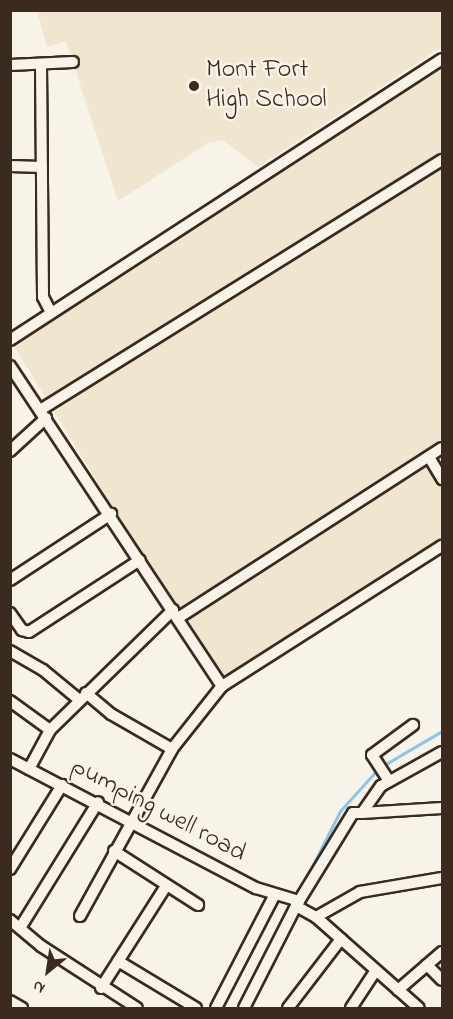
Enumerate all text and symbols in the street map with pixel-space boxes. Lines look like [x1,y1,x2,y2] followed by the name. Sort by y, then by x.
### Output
[206,55,327,116] place label: Mont Fort High School
[187,79,201,93] marker: Mont Fort High School
[65,752,251,870] street label: pumping well road
[18,941,78,1001] north arrow
[28,973,50,1000] text: N

